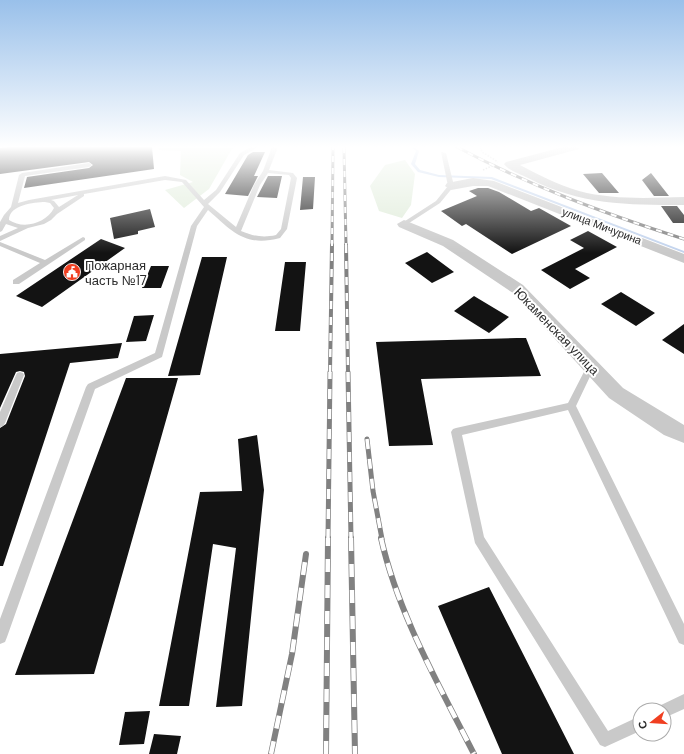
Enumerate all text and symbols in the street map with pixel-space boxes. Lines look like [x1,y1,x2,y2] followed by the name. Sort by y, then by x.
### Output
[560,204,645,248] street label: улица Мичурина
[85,257,147,289] place label: Пожарная часть №17
[62,262,82,282] public building icon: Пожарная часть №17
[510,284,603,379] street label: Юкаменская улица
[632,702,672,742] north arrow
[635,719,650,731] text: С

